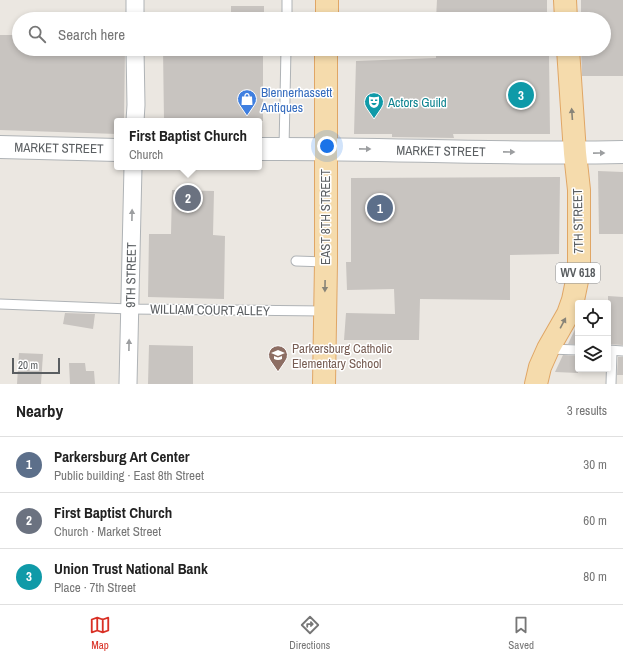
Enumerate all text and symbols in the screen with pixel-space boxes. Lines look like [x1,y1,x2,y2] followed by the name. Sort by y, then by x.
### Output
[12,12,611,56] search box
[26,23,48,45] icon: search
[58,24,125,45] text: Search here
[508,80,534,110] pin: 3
[260,84,332,116] place label: Blennerhassett Antiques
[236,88,258,116] shop icon: Blennerhassett Antiques
[363,91,385,119] theatre icon: Actors Guild
[387,94,447,111] place label: Actors Guild
[569,108,576,120] one-way arrow
[114,118,262,170] popup
[129,125,247,146] text: First Baptist Church
[317,136,337,156] your location
[14,139,104,157] street label: MARKET STREET
[396,142,486,160] street label: MARKET STREET
[129,146,163,163] text: Church
[359,146,371,153] one-way arrow
[503,149,516,155] one-way arrow
[593,150,606,156] one-way arrow
[317,169,334,265] street label: EAST 8TH STREET
[175,183,201,213] pin: 2
[569,188,587,254] street label: 7TH STREET
[367,193,393,223] pin: 1
[129,208,135,221] one-way arrow
[122,242,140,308] street label: 9TH STREET
[556,263,600,283] road number: WV 618
[322,280,328,293] one-way arrow
[150,300,270,320] street label: WILLIAM COURT ALLEY
[575,300,611,372] map controls
[575,300,611,336] button: locate
[560,317,566,329] one-way arrow
[575,336,611,372] button: layers
[126,338,132,351] one-way arrow
[292,340,392,372] place label: Parkersburg Catholic Elementary School
[267,344,289,372] school or university icon: Parkersburg Catholic Elementary School
[12,356,60,375] scale bar
[18,358,38,372] text: 20 m
[16,399,63,422] text: Nearby
[567,402,607,419] text: 3 results
[54,446,190,467] text: Parkersburg Art Center
[26,456,32,473] text: 1
[583,456,607,473] text: 30 m
[54,467,204,484] text: Public building · East 8th Street
[54,502,172,523] text: First Baptist Church
[26,512,32,529] text: 2
[583,512,607,529] text: 60 m
[54,523,161,540] text: Church · Market Street
[54,558,208,579] text: Union Trust National Bank
[26,568,32,585] text: 3
[583,568,607,585] text: 80 m
[54,579,136,596] text: Place · 7th Street
[89,614,111,652] tab: Map
[289,614,330,652] tab: Directions
[508,614,534,652] tab: Saved

